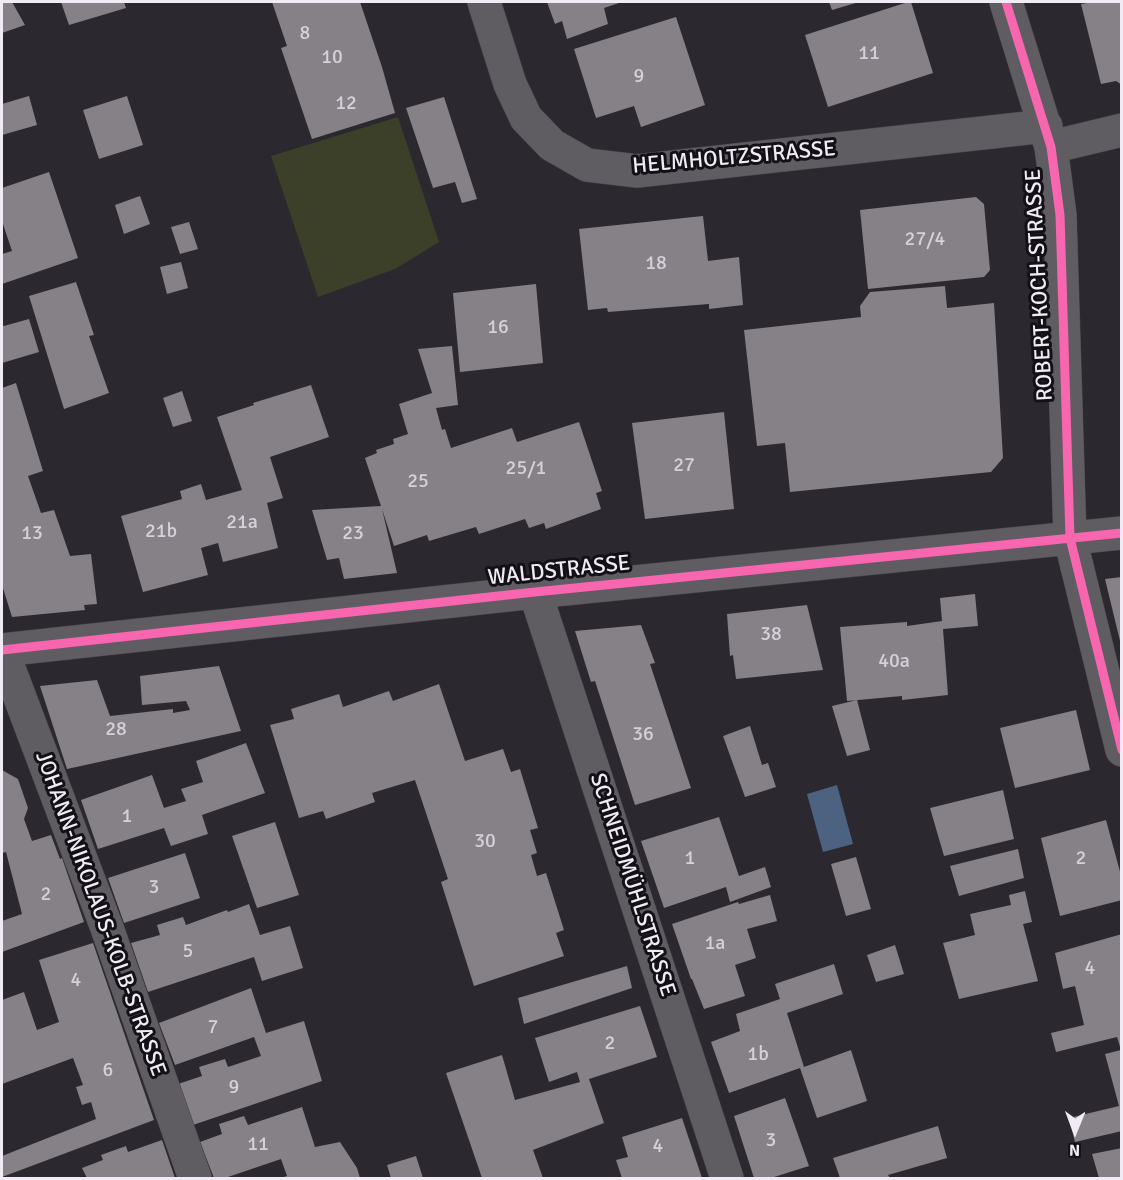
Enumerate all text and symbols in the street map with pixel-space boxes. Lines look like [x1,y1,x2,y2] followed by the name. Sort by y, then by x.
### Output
[300,22,310,46] house number: 8
[858,42,880,66] house number: 11
[321,46,343,70] house number: 10
[634,65,644,89] house number: 9
[335,92,357,116] house number: 12
[631,136,837,180] street label: HELMHOLTZSTRASSE
[1021,168,1059,402] street label: ROBERT-KOCH-STRASSE
[905,228,945,252] house number: 27/4
[645,252,667,276] house number: 18
[487,316,509,340] house number: 16
[673,454,695,478] house number: 27
[506,457,546,481] house number: 25/1
[407,470,429,494] house number: 25
[226,511,258,535] house number: 21a
[145,520,177,544] house number: 21b
[21,522,43,546] house number: 13
[342,522,364,546] house number: 23
[486,550,632,592] street label: WALDSTRASSE
[760,623,782,647] house number: 38
[878,650,910,674] house number: 40a
[105,718,127,742] house number: 28
[632,723,654,747] house number: 36
[29,748,171,1080] street label: JOHANN-NIKOLAUS-KOLB-STRASSE
[583,770,681,1000] street label: SCHNEIDMÜHLSTRASSE
[122,805,132,829] house number: 1
[474,830,496,854] house number: 30
[685,847,695,871] house number: 1
[1076,847,1086,871] house number: 2
[149,876,159,900] house number: 3
[41,883,51,907] house number: 2
[705,932,725,956] house number: 1a
[183,940,193,964] house number: 5
[1085,957,1095,981] house number: 4
[71,969,81,993] house number: 4
[208,1016,218,1040] house number: 7
[605,1032,615,1056] house number: 2
[747,1043,769,1067] house number: 1b
[103,1059,113,1083] house number: 6
[229,1076,239,1100] house number: 9
[1045,1102,1105,1162] north arrow
[766,1129,776,1153] house number: 3
[247,1133,269,1157] house number: 11
[653,1135,663,1159] house number: 4
[1069,1140,1080,1160] text: N

